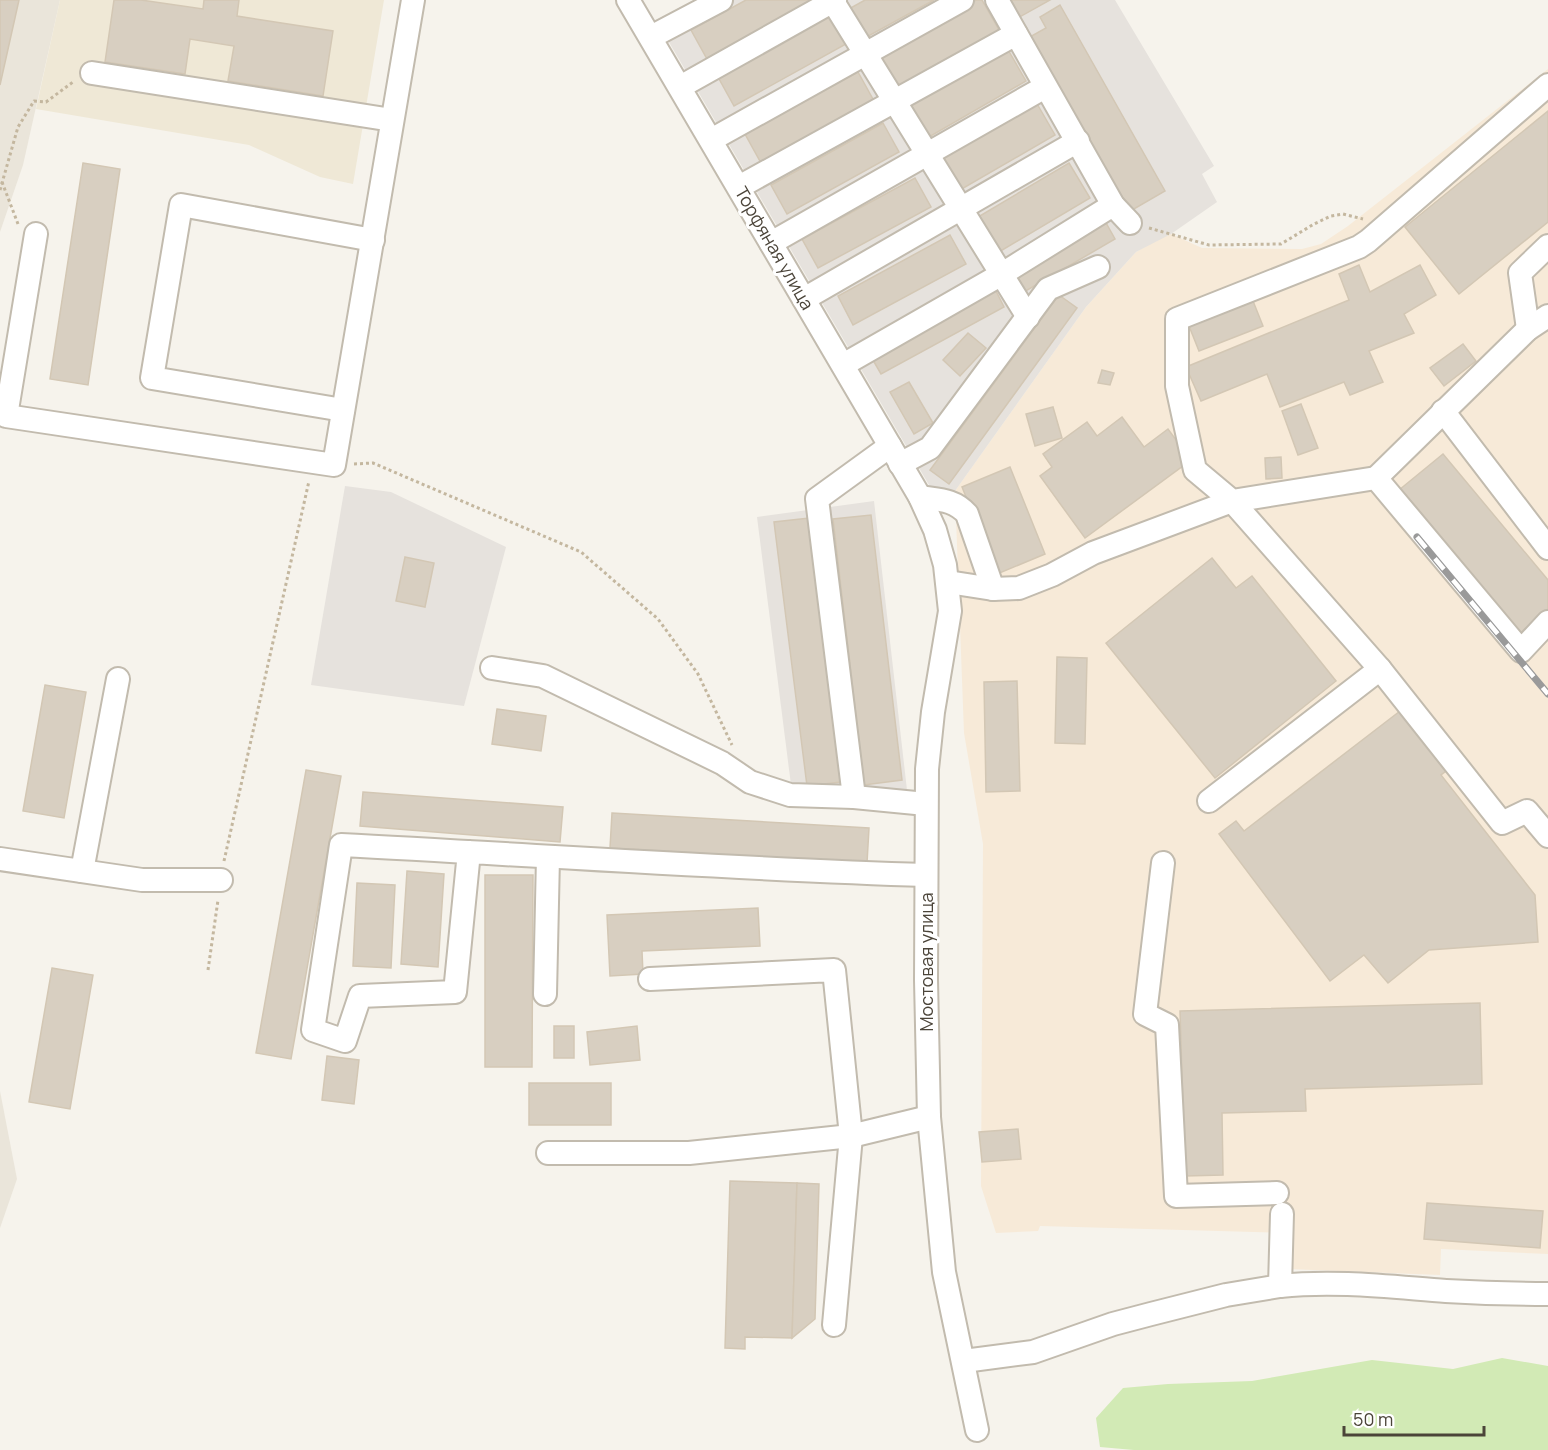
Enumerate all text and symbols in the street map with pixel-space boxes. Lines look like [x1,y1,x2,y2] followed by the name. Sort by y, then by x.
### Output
[730,182,820,314] street label: Торфяная улица
[914,892,938,1032] street label: Мостовая улица
[1344,1399,1484,1437] scale bar
[1353,1407,1393,1431] text: 50 m

